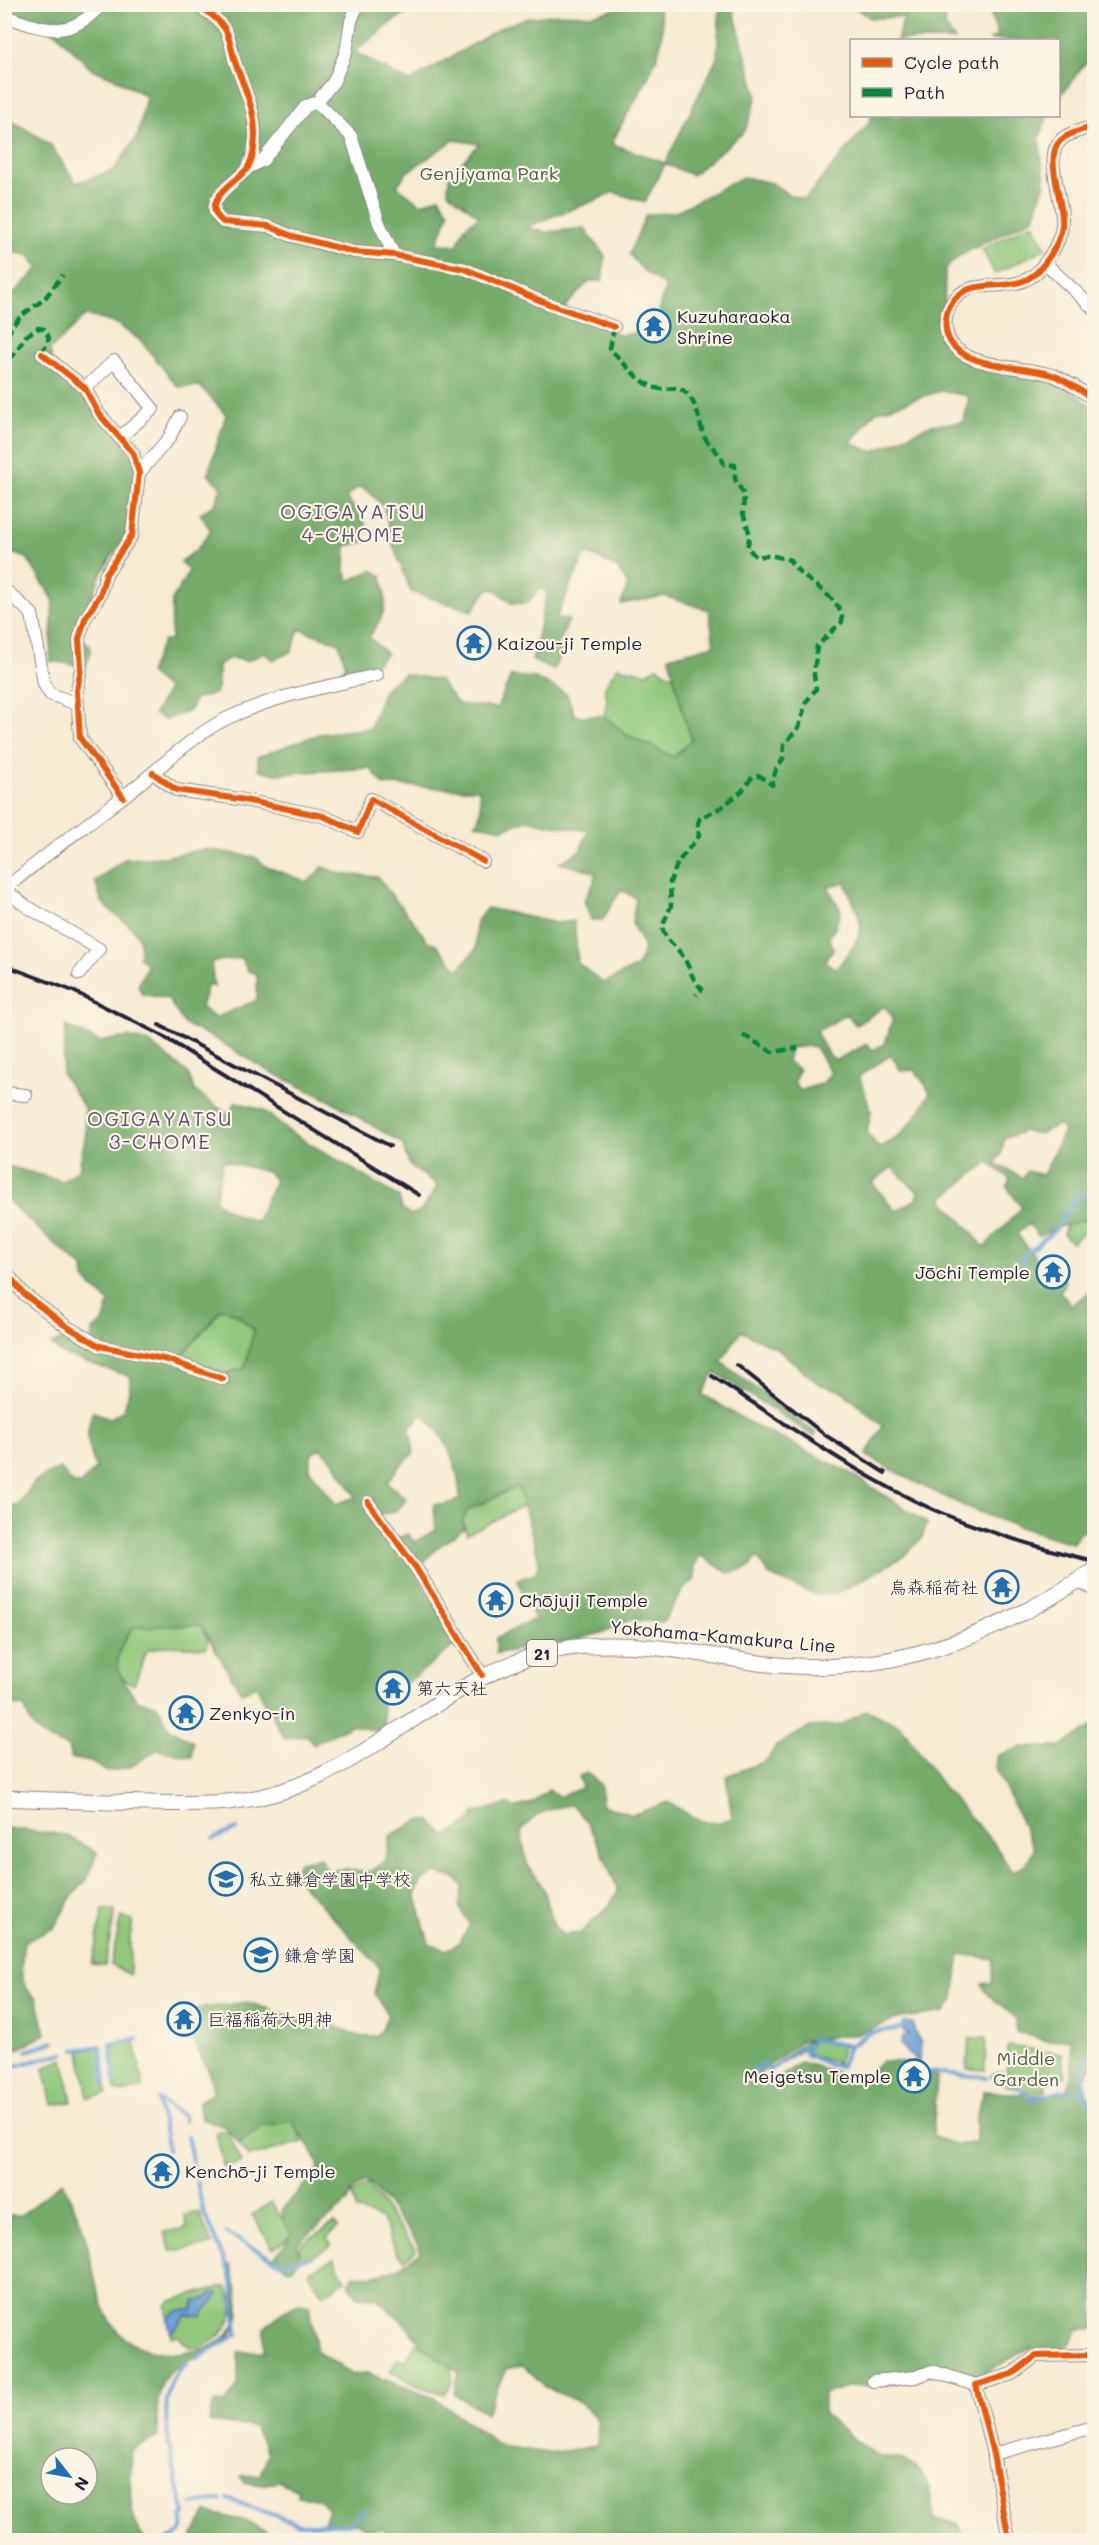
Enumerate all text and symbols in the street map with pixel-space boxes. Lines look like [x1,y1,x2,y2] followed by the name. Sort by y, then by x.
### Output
[850,39,1060,117] legend
[904,50,999,74] text: Cycle path
[904,80,944,104] text: Path
[420,161,558,185] park label: Genjiyama Park
[677,304,791,349] place label: Kuzuharaoka Shrine
[636,308,672,344] temple icon: Kuzuharaoka Shrine
[280,498,426,547] district label: OGIGAYATSU 4-CHOME
[456,625,492,661] temple icon: Kaizou-ji Temple
[497,631,642,655] place label: Kaizou-ji Temple
[87,1105,233,1154] district label: OGIGAYATSU 3-CHOME
[1035,1254,1071,1290] temple icon: Jōchi Temple
[915,1260,1030,1284] place label: Jōchi Temple
[984,1569,1020,1605] temple icon: 烏森稲荷社
[889,1575,979,1599] place label: 烏森稲荷社
[478,1582,514,1618] temple icon: Chōjuji Temple
[519,1588,648,1612] place label: Chōjuji Temple
[609,1614,837,1658] street label: Yokohama-Kamakura Line
[527,1640,557,1666] road number: 21
[375,1670,411,1706] temple icon: 第六天社
[416,1676,488,1700] place label: 第六天社
[168,1695,204,1731] temple icon: Zenkyo-in
[209,1701,295,1725] place label: Zenkyo-in
[208,1861,244,1897] school or university icon: 私立鎌倉学園中学校
[249,1867,411,1891] place label: 私立鎌倉学園中学校
[243,1937,279,1973] school or university icon: 鎌倉学園
[284,1943,356,1967] place label: 鎌倉学園
[166,2001,202,2037] temple icon: 巨福稲荷大明神
[207,2007,333,2031] place label: 巨福稲荷大明神
[993,2046,1059,2091] park label: Middle Garden
[896,2058,932,2094] temple icon: Meigetsu Temple
[744,2064,891,2088] place label: Meigetsu Temple
[144,2153,180,2189] temple icon: Kenchō-ji Temple
[185,2159,336,2183] place label: Kenchō-ji Temple
[39,2446,99,2506] north arrow
[70,2473,94,2495] text: N

